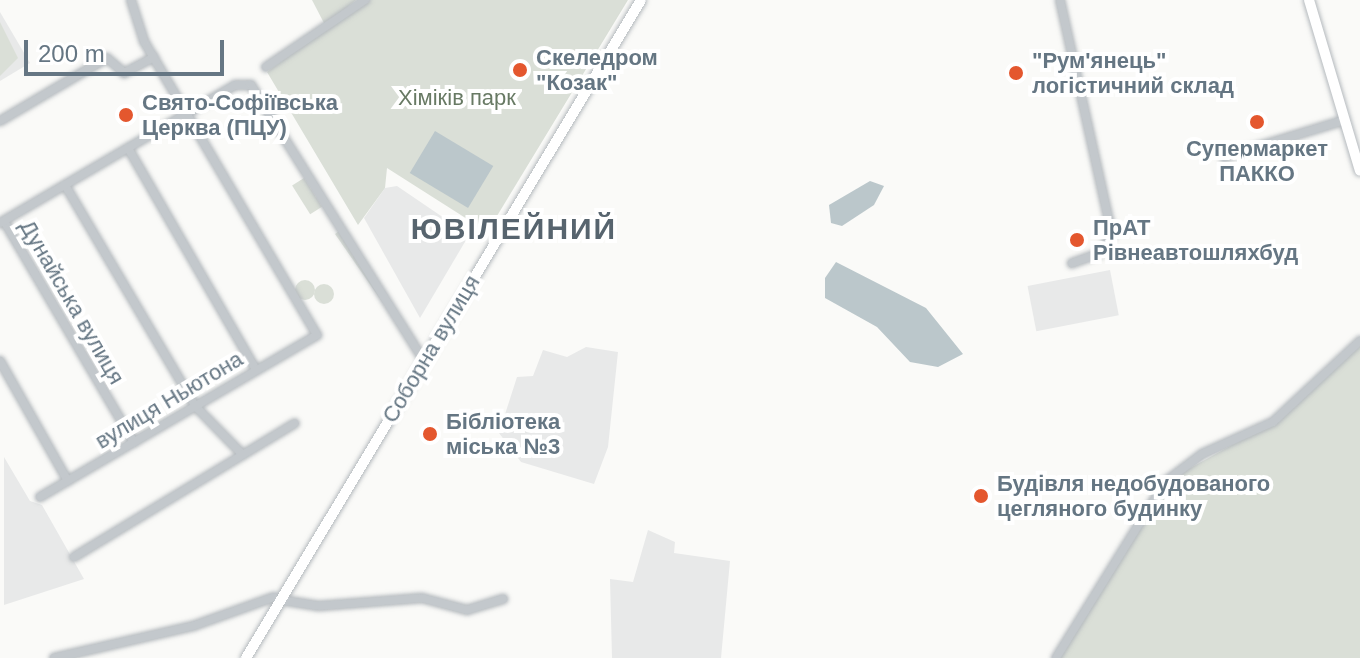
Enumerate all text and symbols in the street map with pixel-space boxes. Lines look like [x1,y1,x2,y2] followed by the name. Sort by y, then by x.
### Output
[28,24,228,74] scale bar
[38,40,105,67] text: 200 m
[536,44,658,96] place label: Скеледром "Козак"
[1032,47,1234,98] place label: "Рум'янець" логістичний склад
[511,61,529,79] marker: Скеледром "Козак"
[1007,64,1025,82] marker: "Рум'янець" логістичний склад
[398,85,516,111] park label: Хіміків парк
[142,89,338,140] place label: Свято-Софіївська Церква (ПЦУ)
[117,106,135,124] marker: Свято-Софіївська Церква (ПЦУ)
[1248,113,1266,131] marker: Супермаркет ПАККО
[1186,135,1328,186] place label: Супермаркет ПАККО
[411,211,617,247] district label: ЮВІЛЕЙНИЙ
[1093,214,1298,266] place label: ПрАТ Рівнеавтошляхбуд
[14,215,130,389] street label: Дунайська вулиця
[1068,231,1086,249] marker: ПрАТ Рівнеавтошляхбуд
[377,271,485,427] street label: Соборна вулиця
[91,346,247,454] street label: вулиця Ньютона
[446,408,560,460] place label: Бібліотека міська №3
[421,425,439,443] marker: Бібліотека міська №3
[997,470,1270,522] place label: Будівля недобудованого цегляного будинку
[972,487,990,505] marker: Будівля недобудованого цегляного будинку

